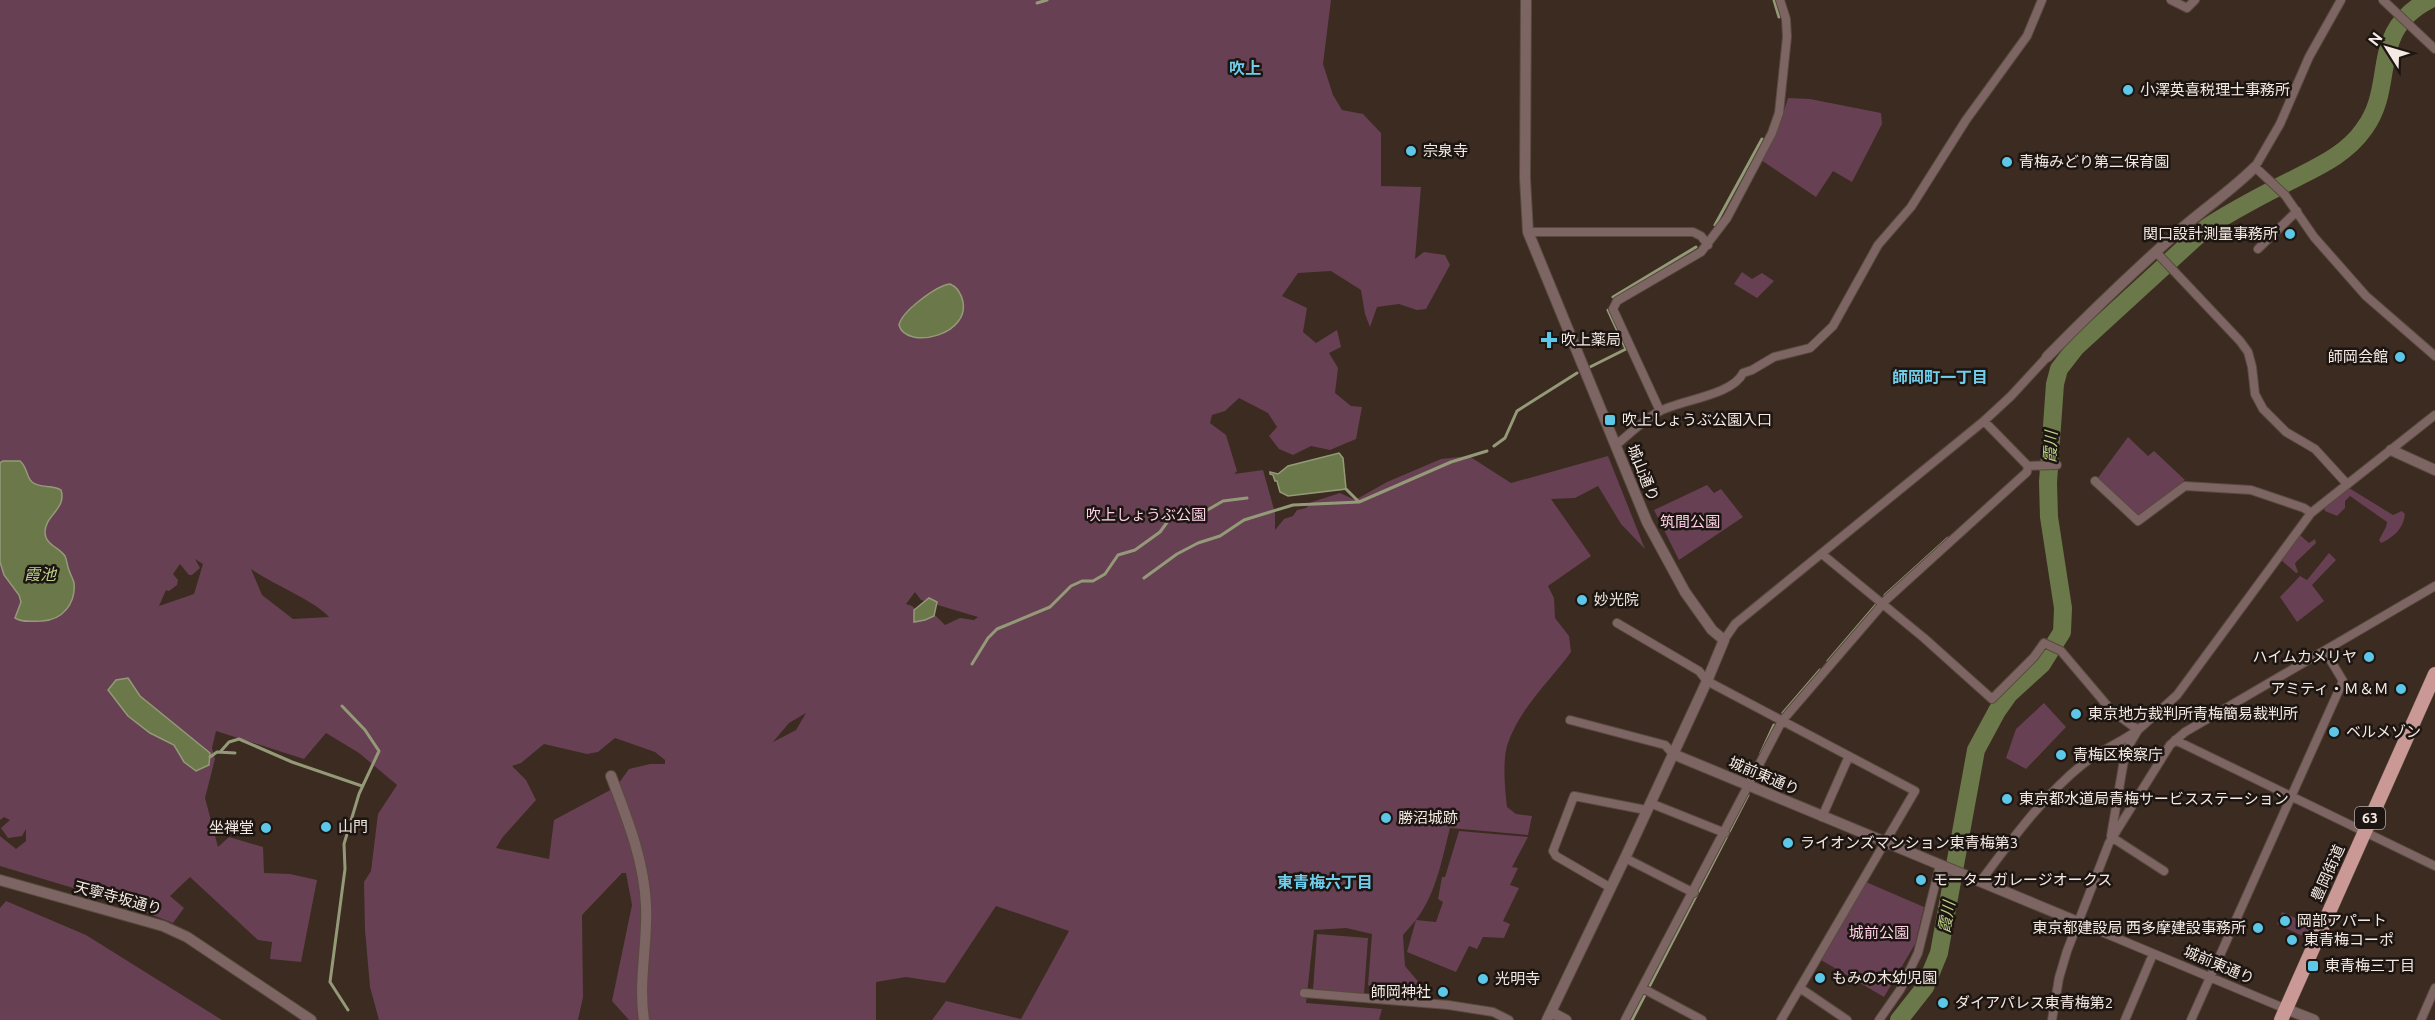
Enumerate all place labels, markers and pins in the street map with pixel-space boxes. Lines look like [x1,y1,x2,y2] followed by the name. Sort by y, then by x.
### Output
[2140,81,2290,98] place label: 小澤英喜税理士事務所
[2121,83,2135,97] marker: 小澤英喜税理士事務所
[1423,142,1468,159] place label: 宗泉寺
[1404,144,1418,158] marker: 宗泉寺
[2019,153,2169,170] place label: 青梅みどり第二保育園
[2000,155,2014,169] marker: 青梅みどり第二保育園
[2143,225,2278,242] place label: 関口設計測量事務所
[2283,227,2297,241] marker: 関口設計測量事務所
[1561,331,1621,348] place label: 吹上薬局
[1542,333,1556,347] marker: 吹上薬局
[2328,348,2388,365] place label: 師岡会館
[2393,350,2407,364] marker: 師岡会館
[1622,411,1772,428] place label: 吹上しょうぶ公園入口
[1603,413,1617,427] marker: 吹上しょうぶ公園入口
[1594,591,1639,608] place label: 妙光院
[1575,593,1589,607] marker: 妙光院
[2253,648,2357,665] place label: ハイムカメリヤ
[2362,650,2376,664] marker: ハイムカメリヤ
[2270,680,2389,697] place label: アミティ・Ｍ＆Ｍ
[2394,682,2408,696] marker: アミティ・Ｍ＆Ｍ
[2088,705,2298,722] place label: 東京地方裁判所青梅簡易裁判所
[2069,707,2083,721] marker: 東京地方裁判所青梅簡易裁判所
[2346,723,2421,740] place label: ベルメゾン
[2327,725,2341,739] marker: ベルメゾン
[2073,746,2163,763] place label: 青梅区検察庁
[2054,748,2068,762] marker: 青梅区検察庁
[2019,790,2289,807] place label: 東京都水道局青梅サービスステーション
[2000,792,2014,806] marker: 東京都水道局青梅サービスステーション
[1398,809,1458,826] place label: 勝沼城跡
[1379,811,1393,825] marker: 勝沼城跡
[338,818,368,835] place label: 山門
[209,819,254,836] place label: 坐禅堂
[319,820,333,834] marker: 山門
[259,821,273,835] marker: 坐禅堂
[1800,834,2018,851] place label: ライオンズマンション東青梅第3
[1781,836,1795,850] marker: ライオンズマンション東青梅第3
[1933,871,2112,888] place label: モーターガレージオークス
[1914,873,1928,887] marker: モーターガレージオークス
[2297,912,2387,929] place label: 岡部アパート
[2278,914,2292,928] marker: 岡部アパート
[2033,919,2246,936] place label: 東京都建設局 西多摩建設事務所
[2251,921,2265,935] marker: 東京都建設局 西多摩建設事務所
[2304,931,2394,948] place label: 東青梅コーポ
[2285,933,2299,947] marker: 東青梅コーポ
[2325,957,2415,974] place label: 東青梅三丁目
[2306,959,2320,973] marker: 東青梅三丁目
[1832,969,1937,986] place label: もみの木幼児園
[1495,970,1540,987] place label: 光明寺
[1813,971,1827,985] marker: もみの木幼児園
[1476,972,1490,986] marker: 光明寺
[1371,983,1431,1000] place label: 師岡神社
[1436,985,1450,999] marker: 師岡神社
[1955,994,2113,1011] place label: ダイアパレス東青梅第2
[1936,996,1950,1010] marker: ダイアパレス東青梅第2

